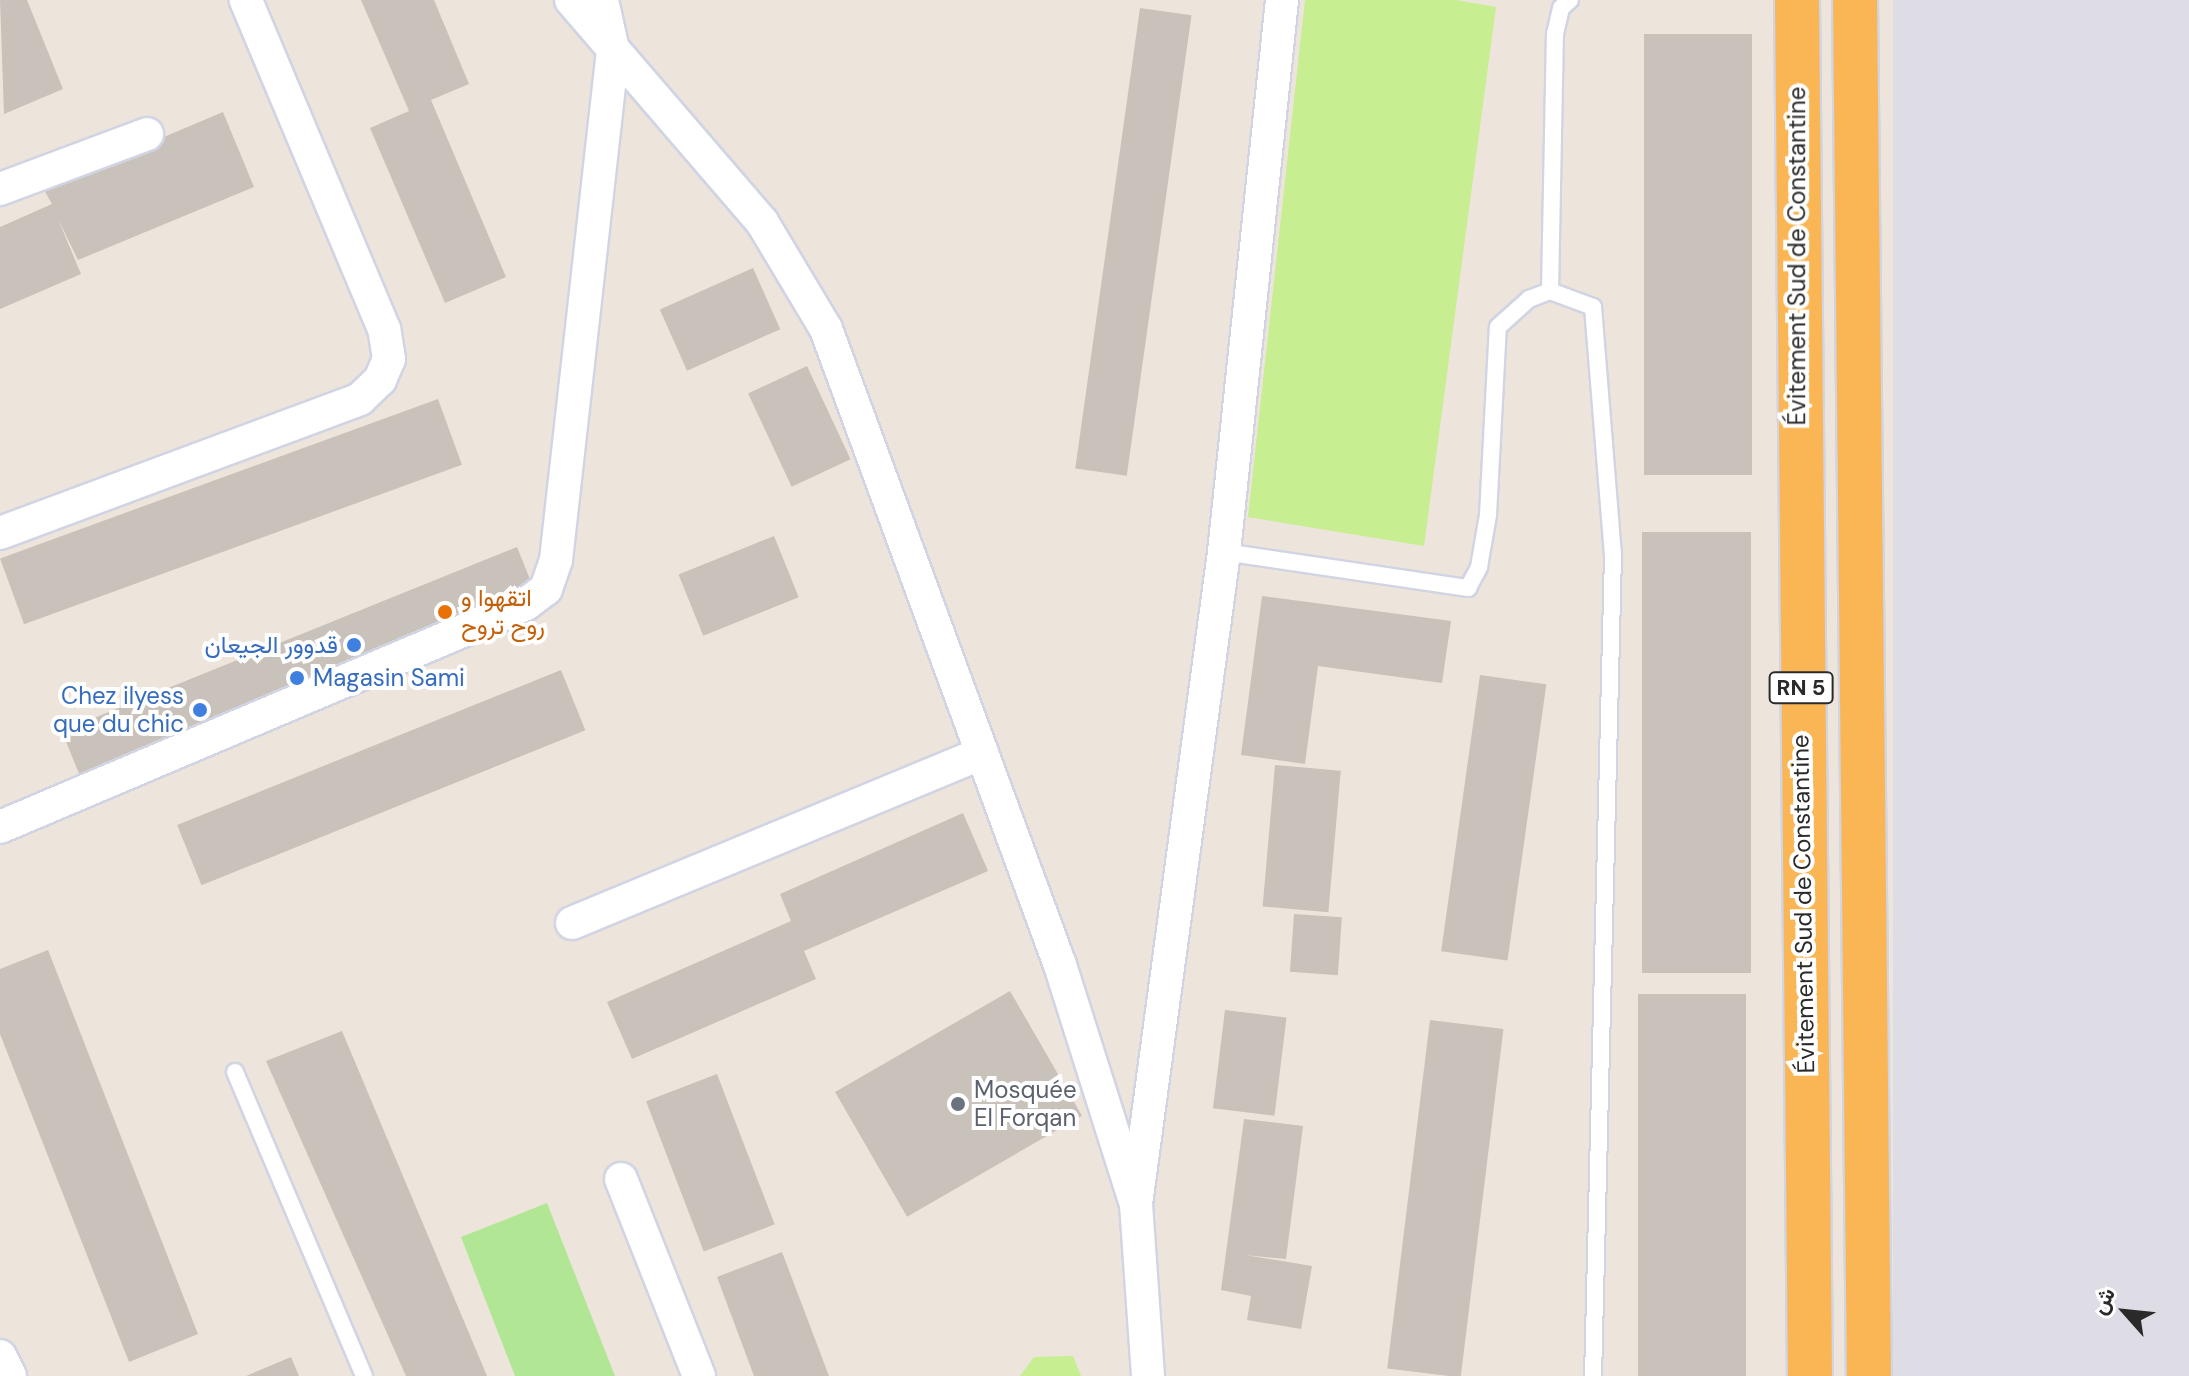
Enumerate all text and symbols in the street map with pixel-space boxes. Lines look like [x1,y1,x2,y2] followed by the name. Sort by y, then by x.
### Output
[1783,87,1811,425] street label: Évitement Sud de Constantine
[461,584,545,640] place label: اتقهوا و روح تروح
[436,603,454,621] marker: اتقهوا و روح تروح
[205,631,338,659] place label: قدوور الجيعان
[345,636,363,654] marker: قدوور الجيعان
[313,664,465,692] place label: Magasin Sami
[288,669,306,687] marker: Magasin Sami
[1767,670,1835,706] road number: RN 5
[53,682,184,738] place label: Chez ilyess que du chic
[191,701,209,719] marker: Chez ilyess que du chic
[1786,734,1820,1074] street label: Évitement Sud de Constantine
[974,1076,1077,1132] place label: Mosquée El Forqan
[949,1095,967,1113] marker: Mosquée El Forqan
[2085,1272,2165,1352] north arrow
[2084,1283,2122,1319] text: ش

